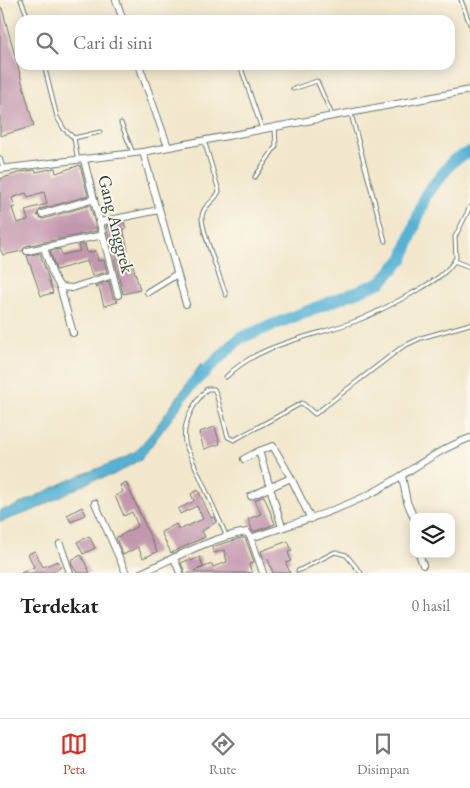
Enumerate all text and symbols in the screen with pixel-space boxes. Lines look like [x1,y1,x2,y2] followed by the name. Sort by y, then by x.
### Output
[15,15,455,70] search box
[33,29,61,57] icon: search
[73,30,152,55] text: Cari di sini
[93,172,140,276] street label: Gang Anggrek
[410,513,455,558] map controls
[410,513,455,558] button: layers
[20,592,98,619] text: Terdekat
[412,595,450,616] text: 0 hasil
[60,730,88,778] tab: Peta
[209,730,237,778] tab: Rute
[357,730,410,778] tab: Disimpan

